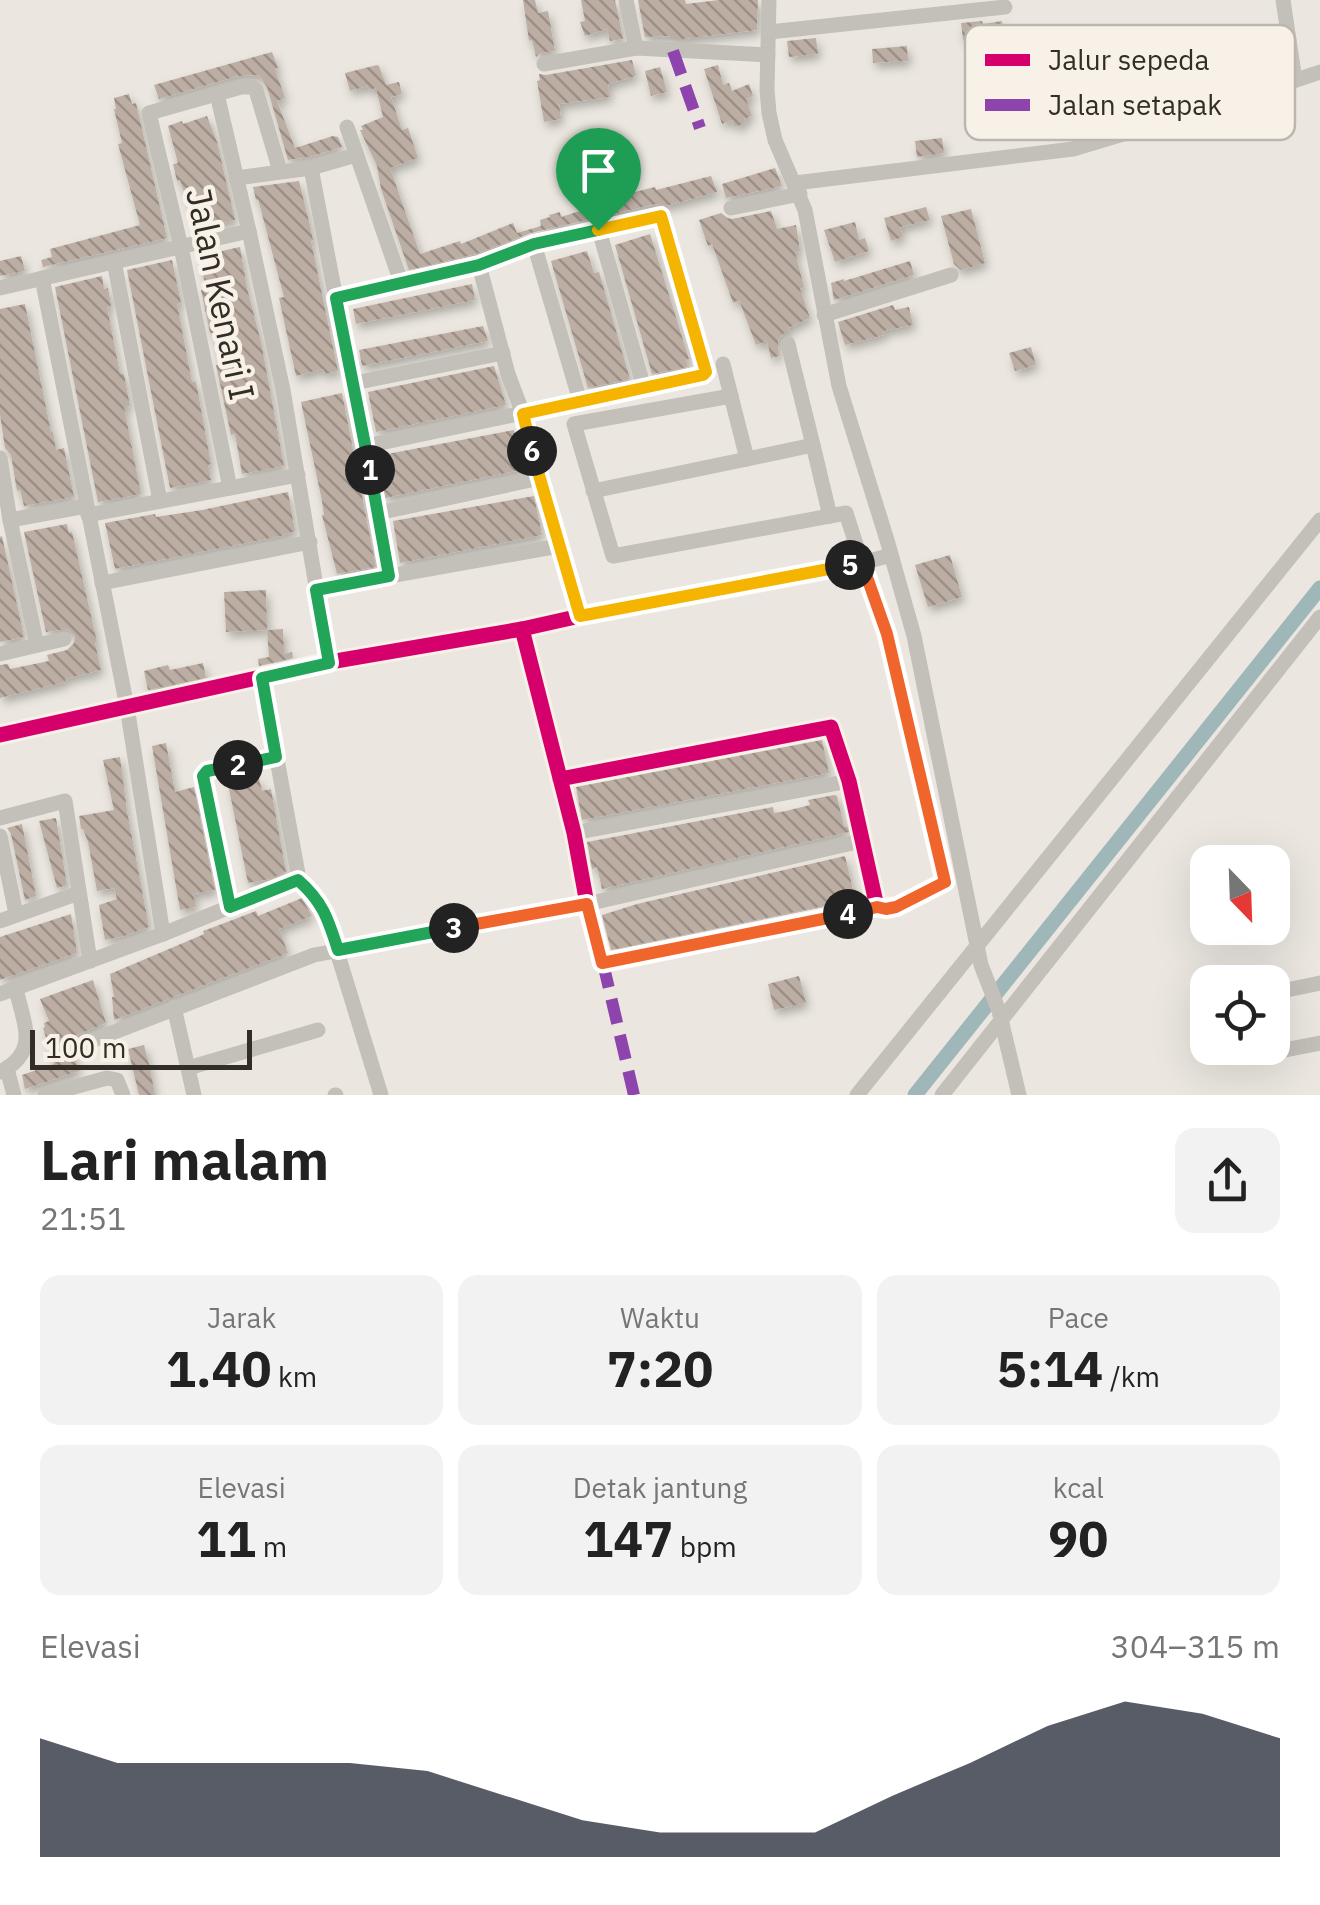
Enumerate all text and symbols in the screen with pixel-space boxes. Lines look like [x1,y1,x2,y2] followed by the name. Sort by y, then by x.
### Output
[965,25,1295,140] legend
[1048,41,1209,78] text: Jalur sepeda
[1048,86,1222,123] text: Jalan setapak
[556,128,641,231] pin
[571,143,626,198] icon: arrive
[176,183,266,404] street label: Jalan Kenari I
[507,426,557,476] pin: 6
[524,432,540,469] text: 6
[345,445,395,495] pin: 1
[362,451,378,488] text: 1
[825,540,875,590] pin: 5
[842,546,858,583] text: 5
[213,740,263,790] pin: 2
[230,746,246,783] text: 2
[1190,845,1290,945] north arrow
[1190,845,1290,1065] map controls
[823,889,873,939] pin: 4
[840,895,856,932] text: 4
[429,903,479,953] pin: 3
[446,909,462,946] text: 3
[1190,965,1290,1065] button: locate
[30,1025,252,1070] scale bar
[45,1029,126,1066] text: 100 m
[40,1124,329,1195] text: Lari malam
[1175,1128,1280,1233] button: share
[40,1197,126,1239] text: 21:51
[207,1299,276,1336] text: Jarak
[620,1299,700,1336] text: Waktu
[1048,1299,1109,1336] text: Pace
[166,1336,272,1401] text: 1.40
[607,1336,713,1401] text: 7:20
[997,1336,1103,1401] text: 5:14
[272,1358,317,1395] text: km
[1103,1358,1160,1395] text: /km
[198,1469,286,1506] text: Elevasi
[573,1469,747,1506] text: Detak jantung
[1053,1469,1104,1506] text: kcal
[196,1506,256,1571] text: 11
[583,1506,673,1571] text: 147
[1048,1506,1108,1571] text: 90
[256,1528,287,1565] text: m
[673,1528,737,1565] text: bpm
[40,1625,141,1667] text: Elevasi
[1110,1625,1280,1667] text: 304–315 m

